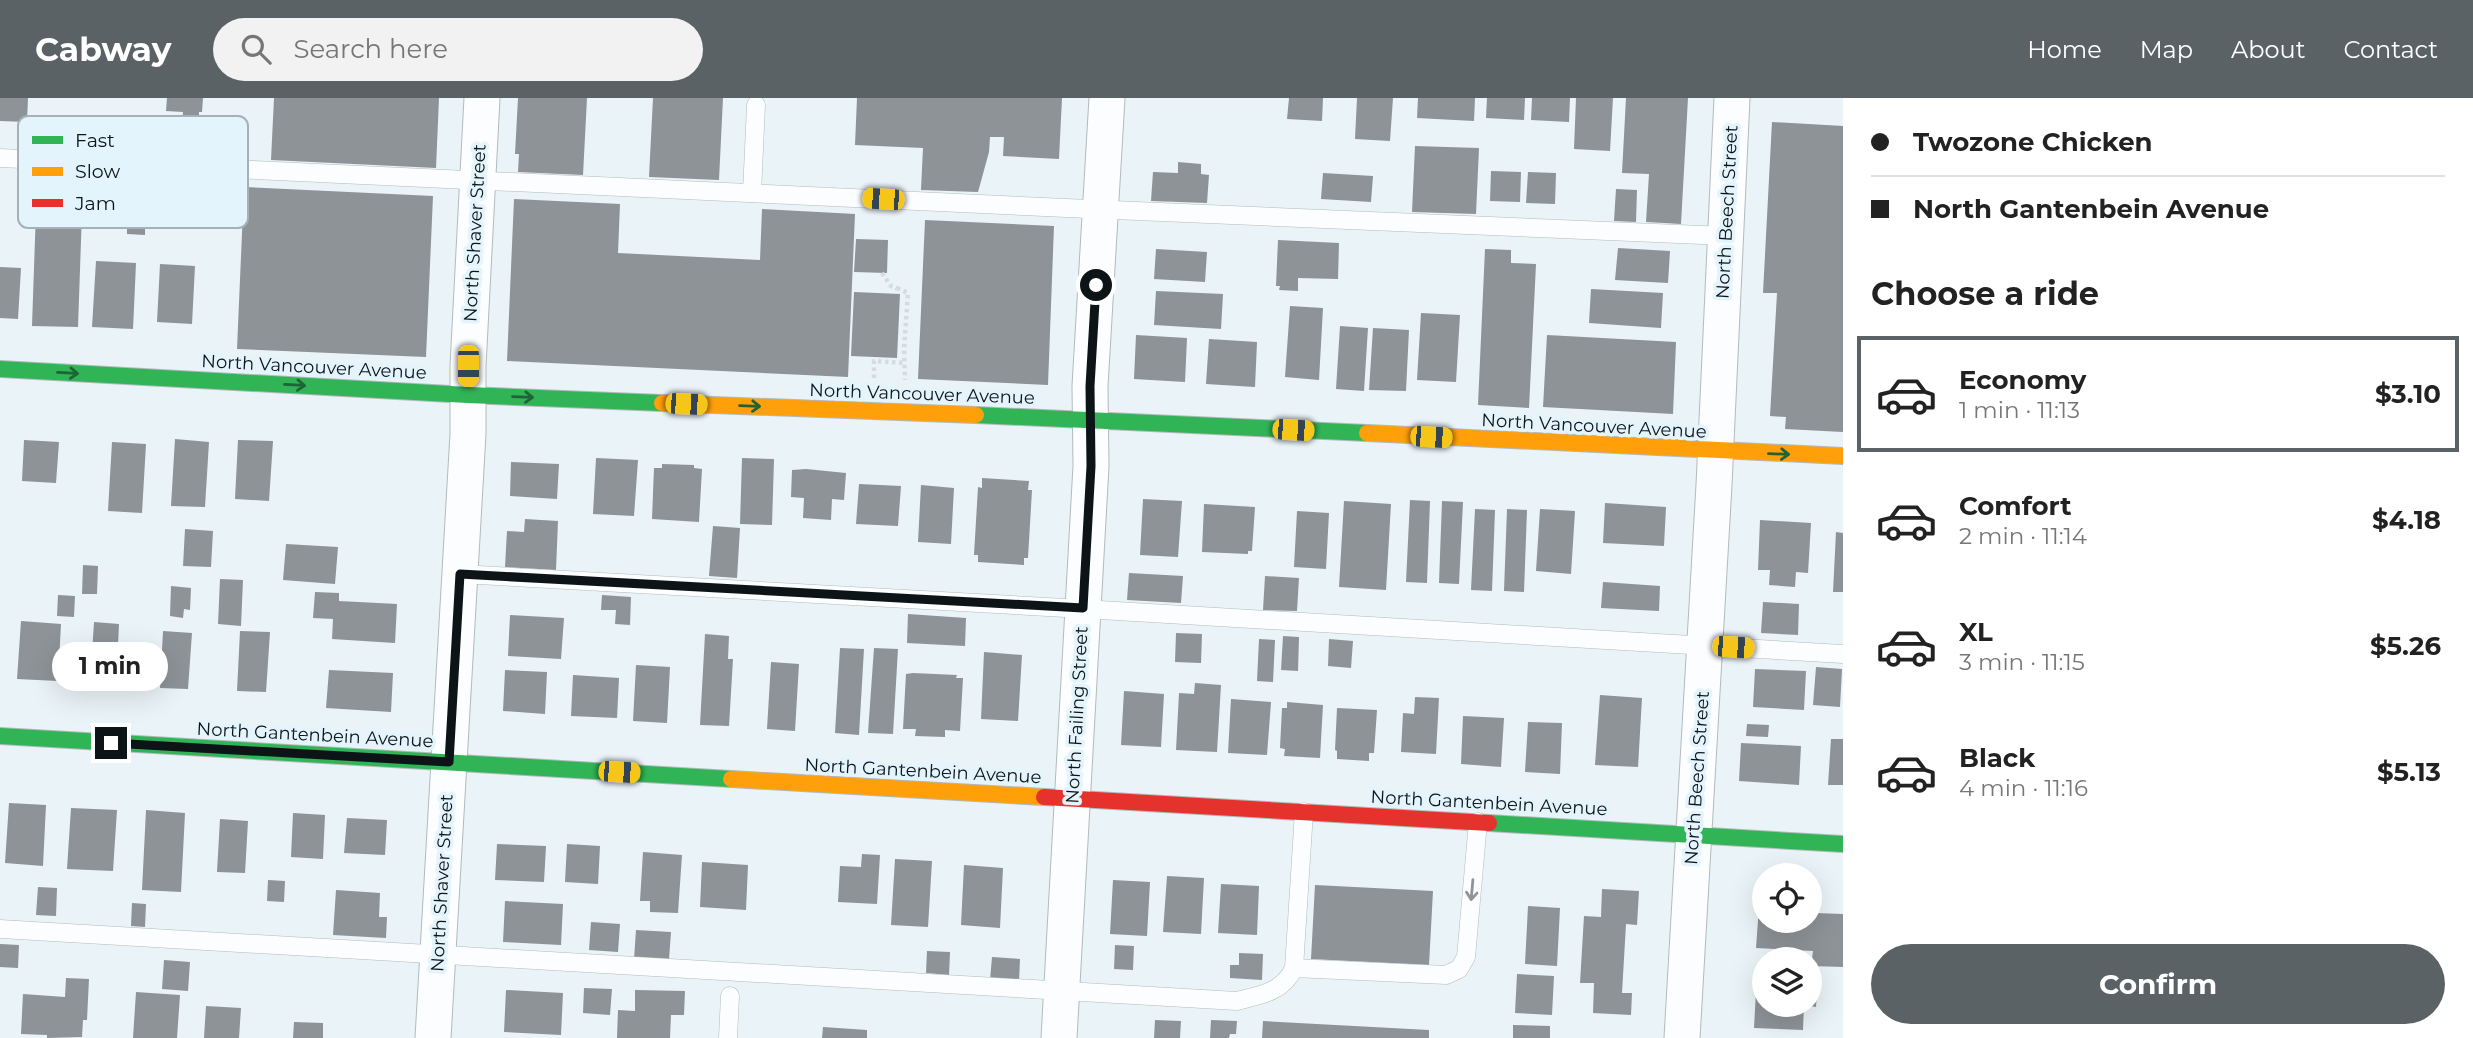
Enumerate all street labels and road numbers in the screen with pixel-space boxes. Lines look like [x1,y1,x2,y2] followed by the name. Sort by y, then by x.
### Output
[1711,124,1743,300] street label: North Beech Street
[459,144,491,322] street label: North Shaver Street
[201,350,427,384] street label: North Vancouver Avenue
[809,379,1035,409] street label: North Vancouver Avenue
[1481,409,1707,443] street label: North Vancouver Avenue
[1061,626,1093,804] street label: North Failing Street
[1680,690,1714,866] street label: North Beech Street
[196,718,434,752] street label: North Gantenbein Avenue
[804,754,1042,788] street label: North Gantenbein Avenue
[1370,786,1608,820] street label: North Gantenbein Avenue
[426,794,458,972] street label: North Shaver Street

